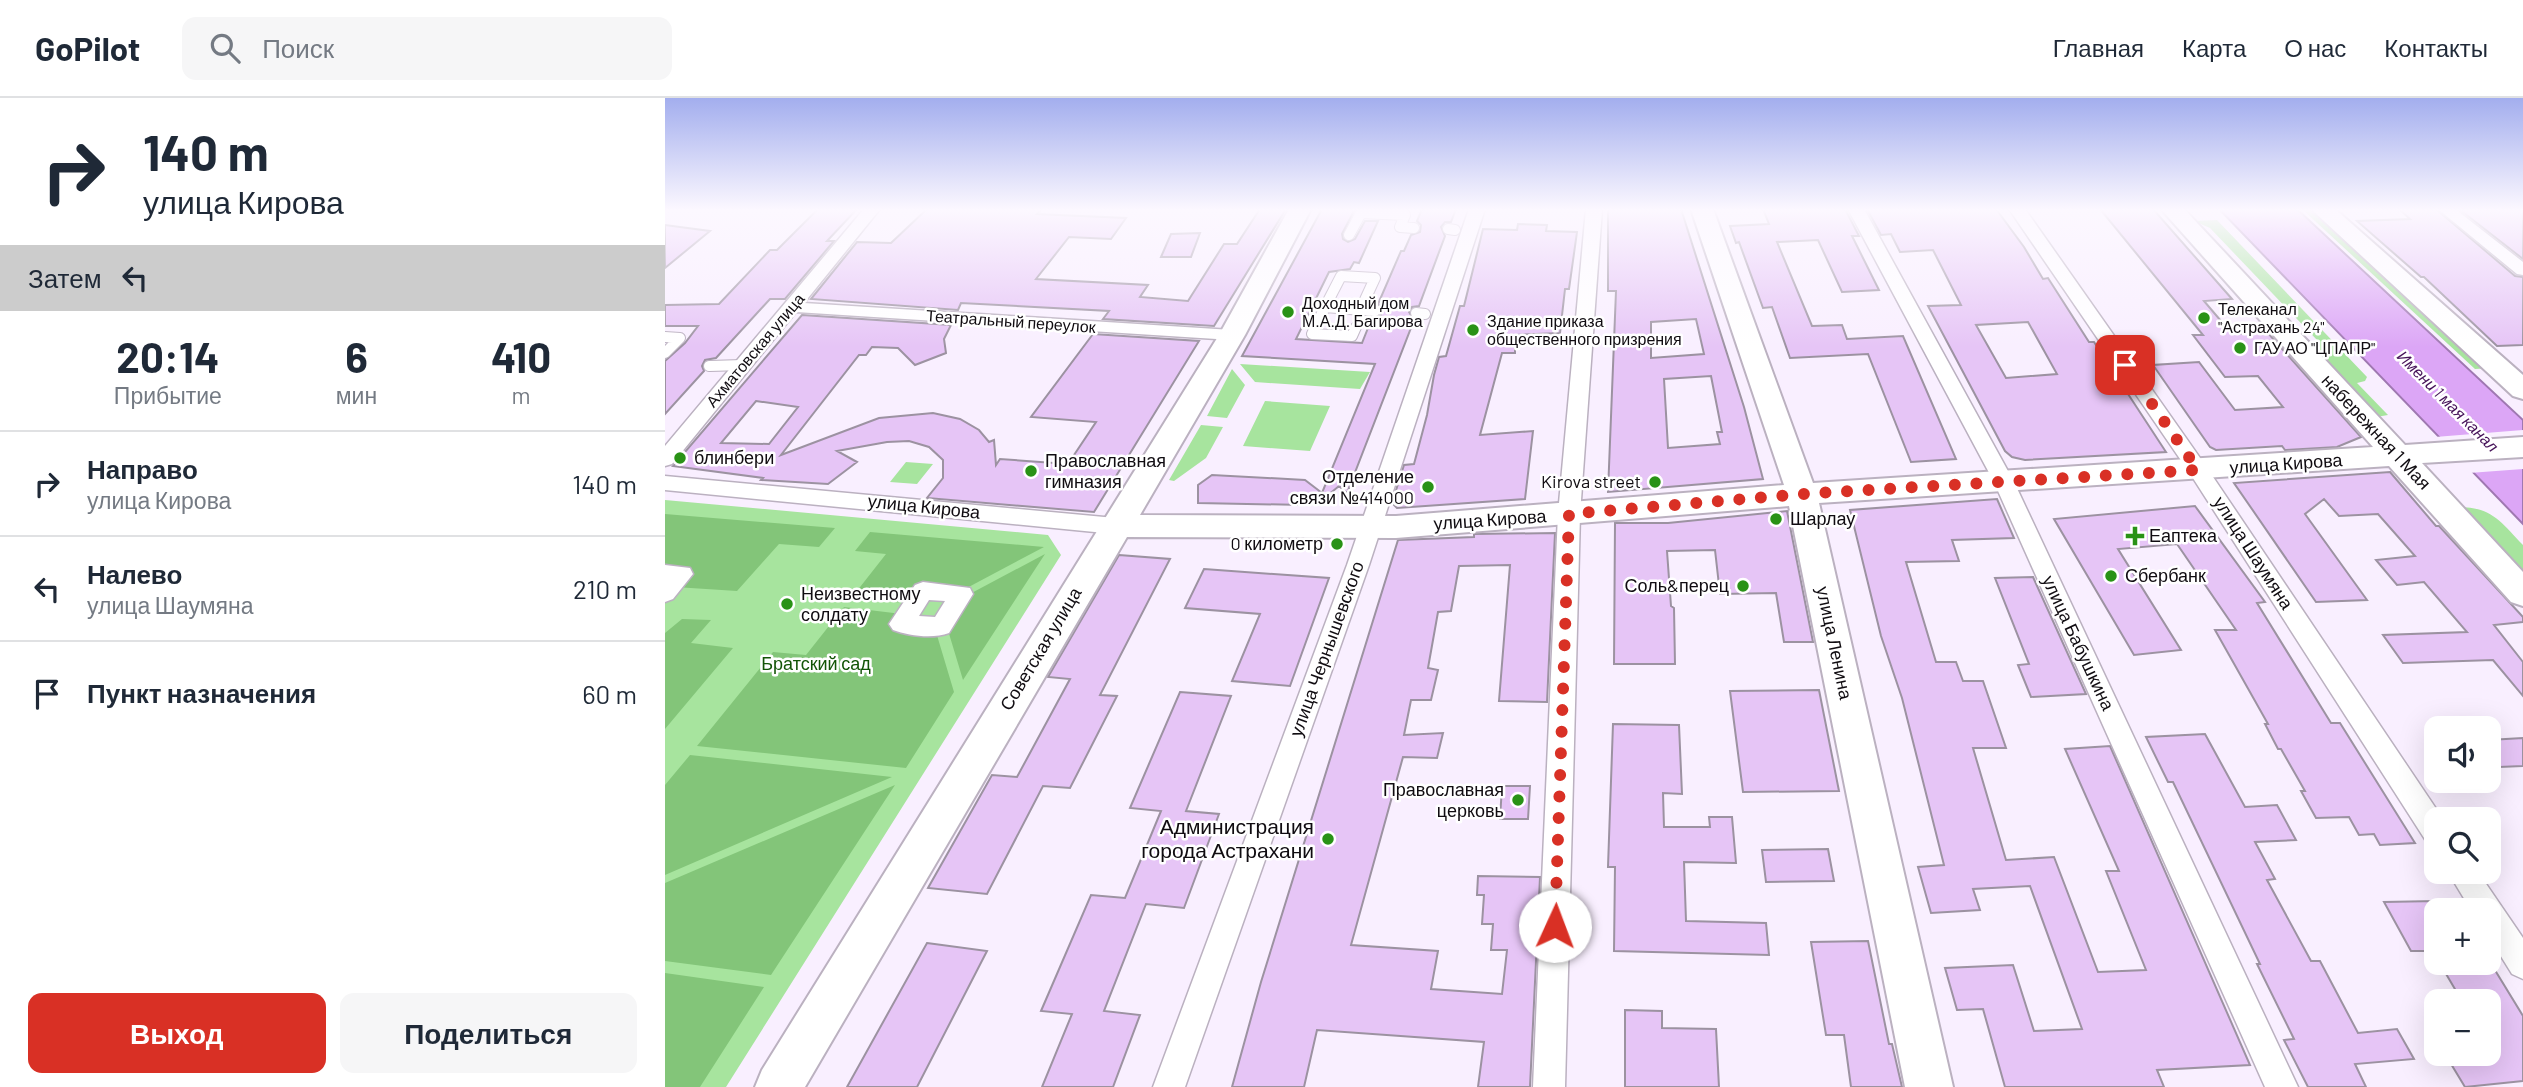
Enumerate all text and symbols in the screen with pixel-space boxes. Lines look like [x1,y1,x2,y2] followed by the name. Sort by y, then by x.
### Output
[182,17,672,80] search box
[35,28,140,68] text: GoPilot
[206,29,244,67] icon: search
[262,32,334,63] text: Поиск
[2053,33,2144,62] text: Главная
[2182,33,2246,62] text: Карта
[2284,33,2346,62] text: О нас
[2384,33,2488,62] text: Контакты
[143,122,269,181] text: 140 m
[28,126,119,217] icon: right
[143,182,344,220] text: улица Кирова
[116,259,154,297] icon: left
[28,262,102,293] text: Затем
[701,289,808,410] street label: Ахматовская улица
[1302,293,1423,330] place label: Доходный дом М.А.Д. Багирова
[2218,299,2324,336] place label: Телеканал "Астрахань 24"
[1280,304,1296,320] marker: Доходный дом М.А.Д. Багирова
[926,305,1097,336] street label: Театральный переулок
[2196,310,2212,326] marker: Телеканал "Астрахань 24"
[1487,311,1682,348] place label: Здание приказа общественного призрения
[1465,322,1481,338] marker: Здание приказа общественного призрения
[116,331,219,381] text: 20:14
[345,331,368,381] text: 6
[491,331,551,381] text: 410
[2095,335,2155,395] pin
[2254,338,2375,357] place label: ГАУ АО "ЦПАПР"
[2232,340,2248,356] marker: ГАУ АО "ЦПАПР"
[2106,346,2144,384] icon: arrive
[2394,346,2503,455] water label: Имени 1 мая канал
[2318,369,2436,494] street label: набережная 1 Мая
[114,381,222,409] text: Прибытие
[336,381,377,409] text: мин
[512,381,531,409] text: m
[694,446,774,468] place label: блинбери
[2229,448,2344,478] street label: улица Кирова
[1045,449,1166,492] place label: Православная гимназия
[672,450,688,466] marker: блинбери
[87,453,198,484] text: Направо
[1023,463,1039,479] marker: Православная гимназия
[28,465,66,503] icon: right
[1290,465,1414,508] place label: Отделение связи №414000
[572,468,637,499] text: 140 m
[1541,470,1641,492] place label: Kirova street
[1647,474,1663,490] marker: Kirova street
[1420,479,1436,495] marker: Отделение связи №414000
[87,486,231,514] text: улица Кирова
[867,489,982,523] street label: улица Кирова
[2209,492,2299,614] street label: улица Шаумяна
[1433,504,1548,534] street label: улица Кирова
[1790,507,1855,529] place label: Шарлау
[1768,511,1784,527] marker: Шарлау
[2149,524,2218,546] place label: Еаптека
[2127,528,2143,544] marker: Еаптека
[1231,532,1323,554] place label: 0 километр
[1329,536,1345,552] marker: 0 километр
[87,558,182,589] text: Налево
[1284,558,1368,739] street label: улица Чернышевского
[2125,564,2206,586] place label: Сбербанк
[2103,568,2119,584] marker: Сбербанк
[28,570,66,608] icon: left
[2038,572,2120,714] street label: улица Бабушкина
[573,573,637,604] text: 210 m
[1625,574,1729,596] place label: Соль&перец
[1735,578,1751,594] marker: Соль&перец
[801,582,920,625] place label: Неизвестному солдату
[995,582,1086,714] street label: Советская улица
[1812,584,1858,702] street label: улица Ленина
[87,591,253,619] text: улица Шаумяна
[779,596,795,612] marker: Неизвестному солдату
[761,652,871,674] park label: Братский сад
[28,675,66,713] icon: arrive
[87,677,316,708] text: Пункт назначения
[582,678,637,709] text: 60 m
[2424,716,2501,1066] map controls
[2424,716,2501,793] button: sound
[1383,778,1504,821] place label: Православная церковь
[1510,792,1526,808] marker: Православная церковь
[2424,807,2501,884] button: search
[1141,813,1314,862] place label: Администрация города Астрахани
[1320,831,1336,847] marker: Администрация города Астрахани
[1518,889,1592,963] position arrow
[2424,898,2501,975] button: +
[2424,989,2501,1066] button: −
[28,993,326,1073] button: Выход
[340,993,637,1073] button: Поделиться

